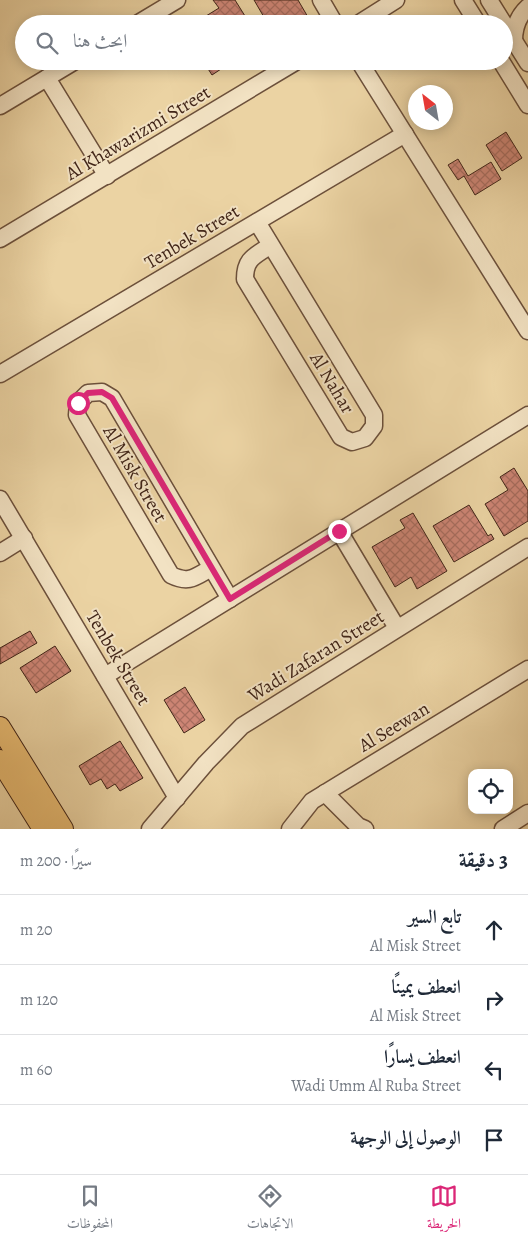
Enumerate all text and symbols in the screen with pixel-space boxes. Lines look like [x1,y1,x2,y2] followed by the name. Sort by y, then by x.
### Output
[15,15,513,70] search box
[73,28,127,54] text: ابحث هنا
[33,29,61,57] icon: search
[60,79,215,187] street label: Al Khawarizmi Street
[408,85,453,130] north arrow
[140,198,244,276] street label: Tenbek Street
[303,347,361,419] street label: Al Nahar
[67,392,90,415] route start
[96,420,173,527] street label: Al Misk Street
[328,520,351,543] route end
[242,604,389,709] street label: Wadi Zafaran Street
[79,606,157,710] street label: Tenbek Street
[353,696,434,759] street label: Al Seewan
[468,769,513,814] map controls
[468,769,513,814] button: locate
[459,846,508,874] text: 3 دقيقة
[20,850,92,872] text: سيرًا · 200 m
[408,904,461,930] text: تابع السير
[480,916,508,944] icon: ahead
[20,919,53,941] text: 20 m
[370,935,461,957] text: Al Misk Street
[391,974,461,1000] text: انعطف يمينًا
[480,986,508,1014] icon: right
[20,989,58,1011] text: 120 m
[370,1005,461,1027] text: Al Misk Street
[384,1044,461,1070] text: انعطف يسارًا
[480,1056,508,1084] icon: left
[20,1059,52,1081] text: 60 m
[291,1075,461,1097] text: Wadi Umm Al Ruba Street
[350,1125,461,1151] text: الوصول إلى الوجهة
[480,1126,508,1154] icon: arrive
[67,1182,113,1237] tab: المحفوظات
[247,1182,293,1237] tab: الاتجاهات
[427,1182,461,1237] tab: الخريطة

